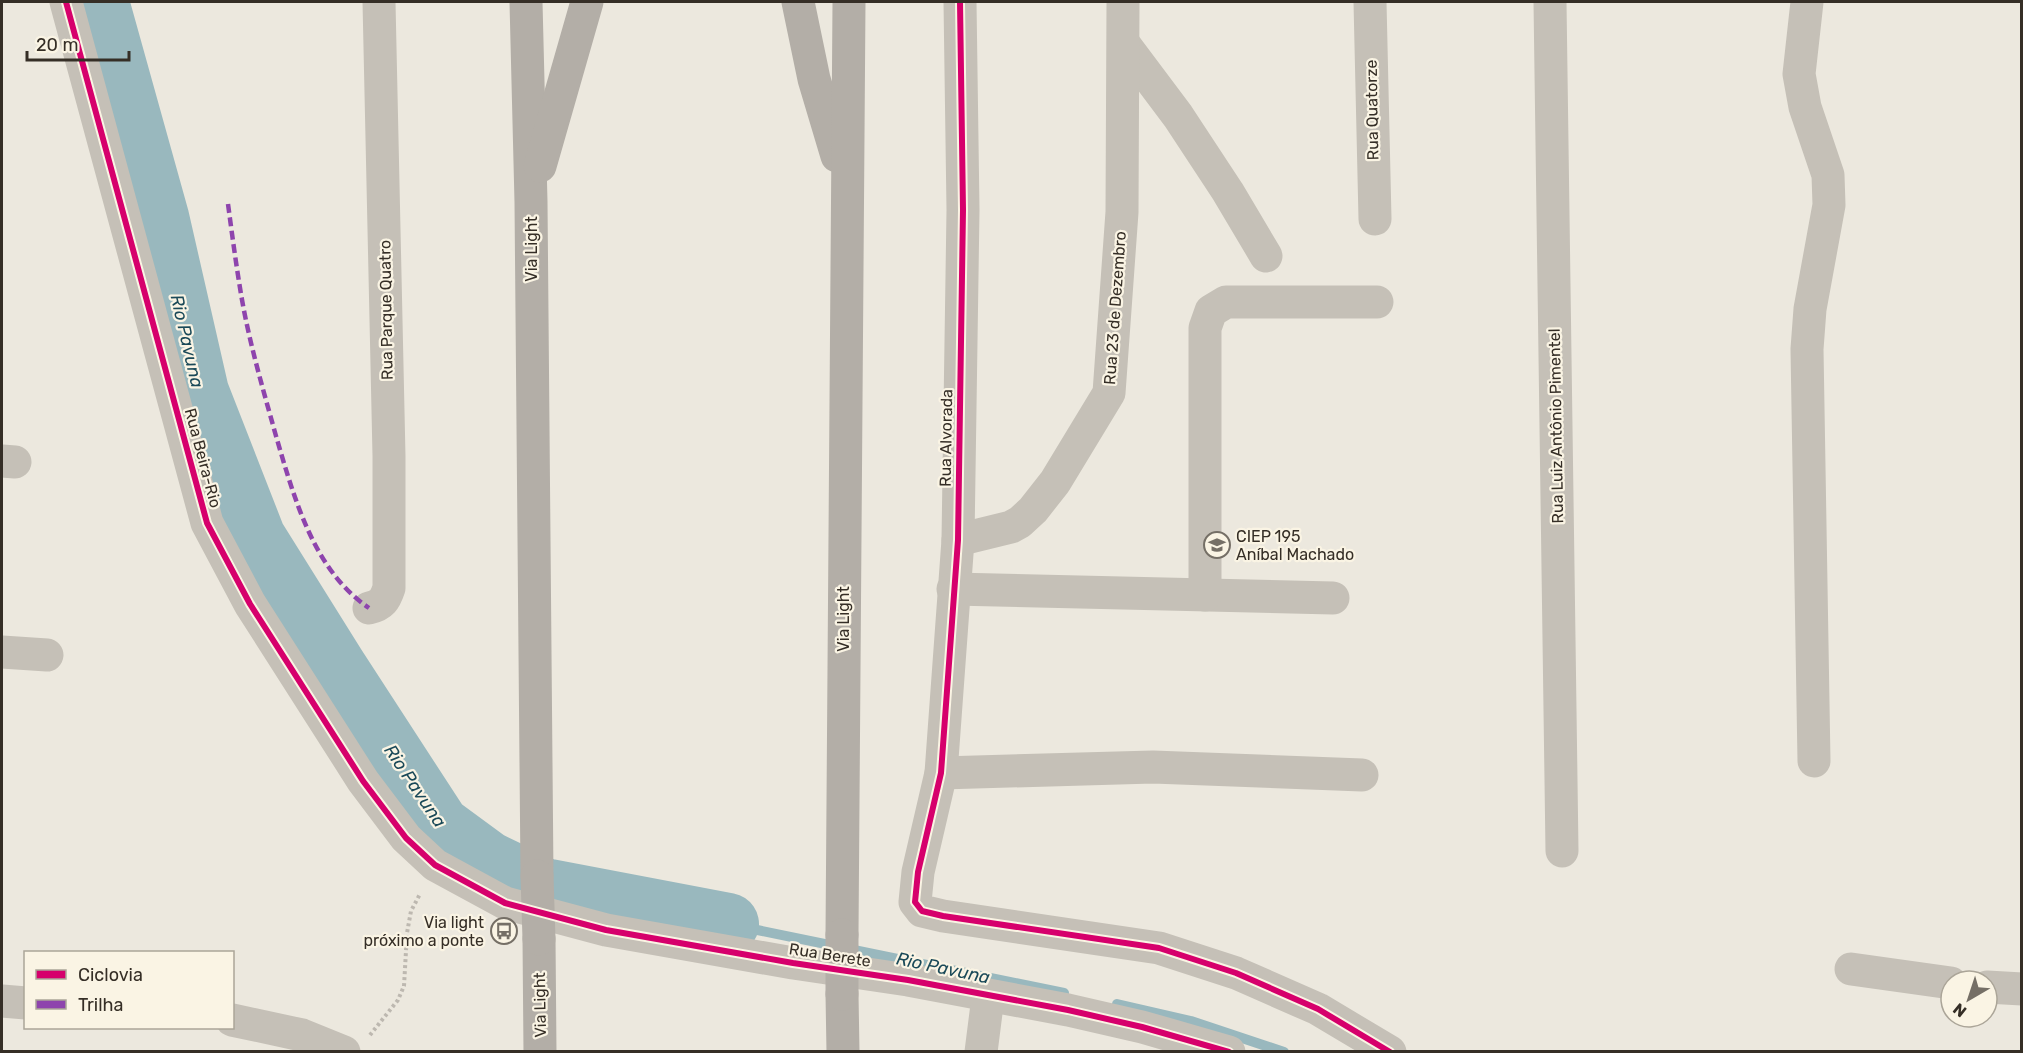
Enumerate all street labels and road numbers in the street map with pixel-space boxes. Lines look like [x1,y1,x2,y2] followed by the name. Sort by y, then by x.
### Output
[1362,60,1382,160] street label: Rua Quatorze
[522,216,541,282] street label: Via Light
[1100,231,1130,385] street label: Rua 23 de Dezembro
[375,240,397,380] street label: Rua Parque Quatro
[1545,328,1567,524] street label: Rua Luiz Antônio Pimentel
[936,389,956,487] street label: Rua Alvorada
[181,406,225,510] street label: Rua Beira-Rio
[834,586,853,652] street label: Via Light
[788,939,872,971] street label: Rua Berete
[530,972,550,1038] street label: Via Light

